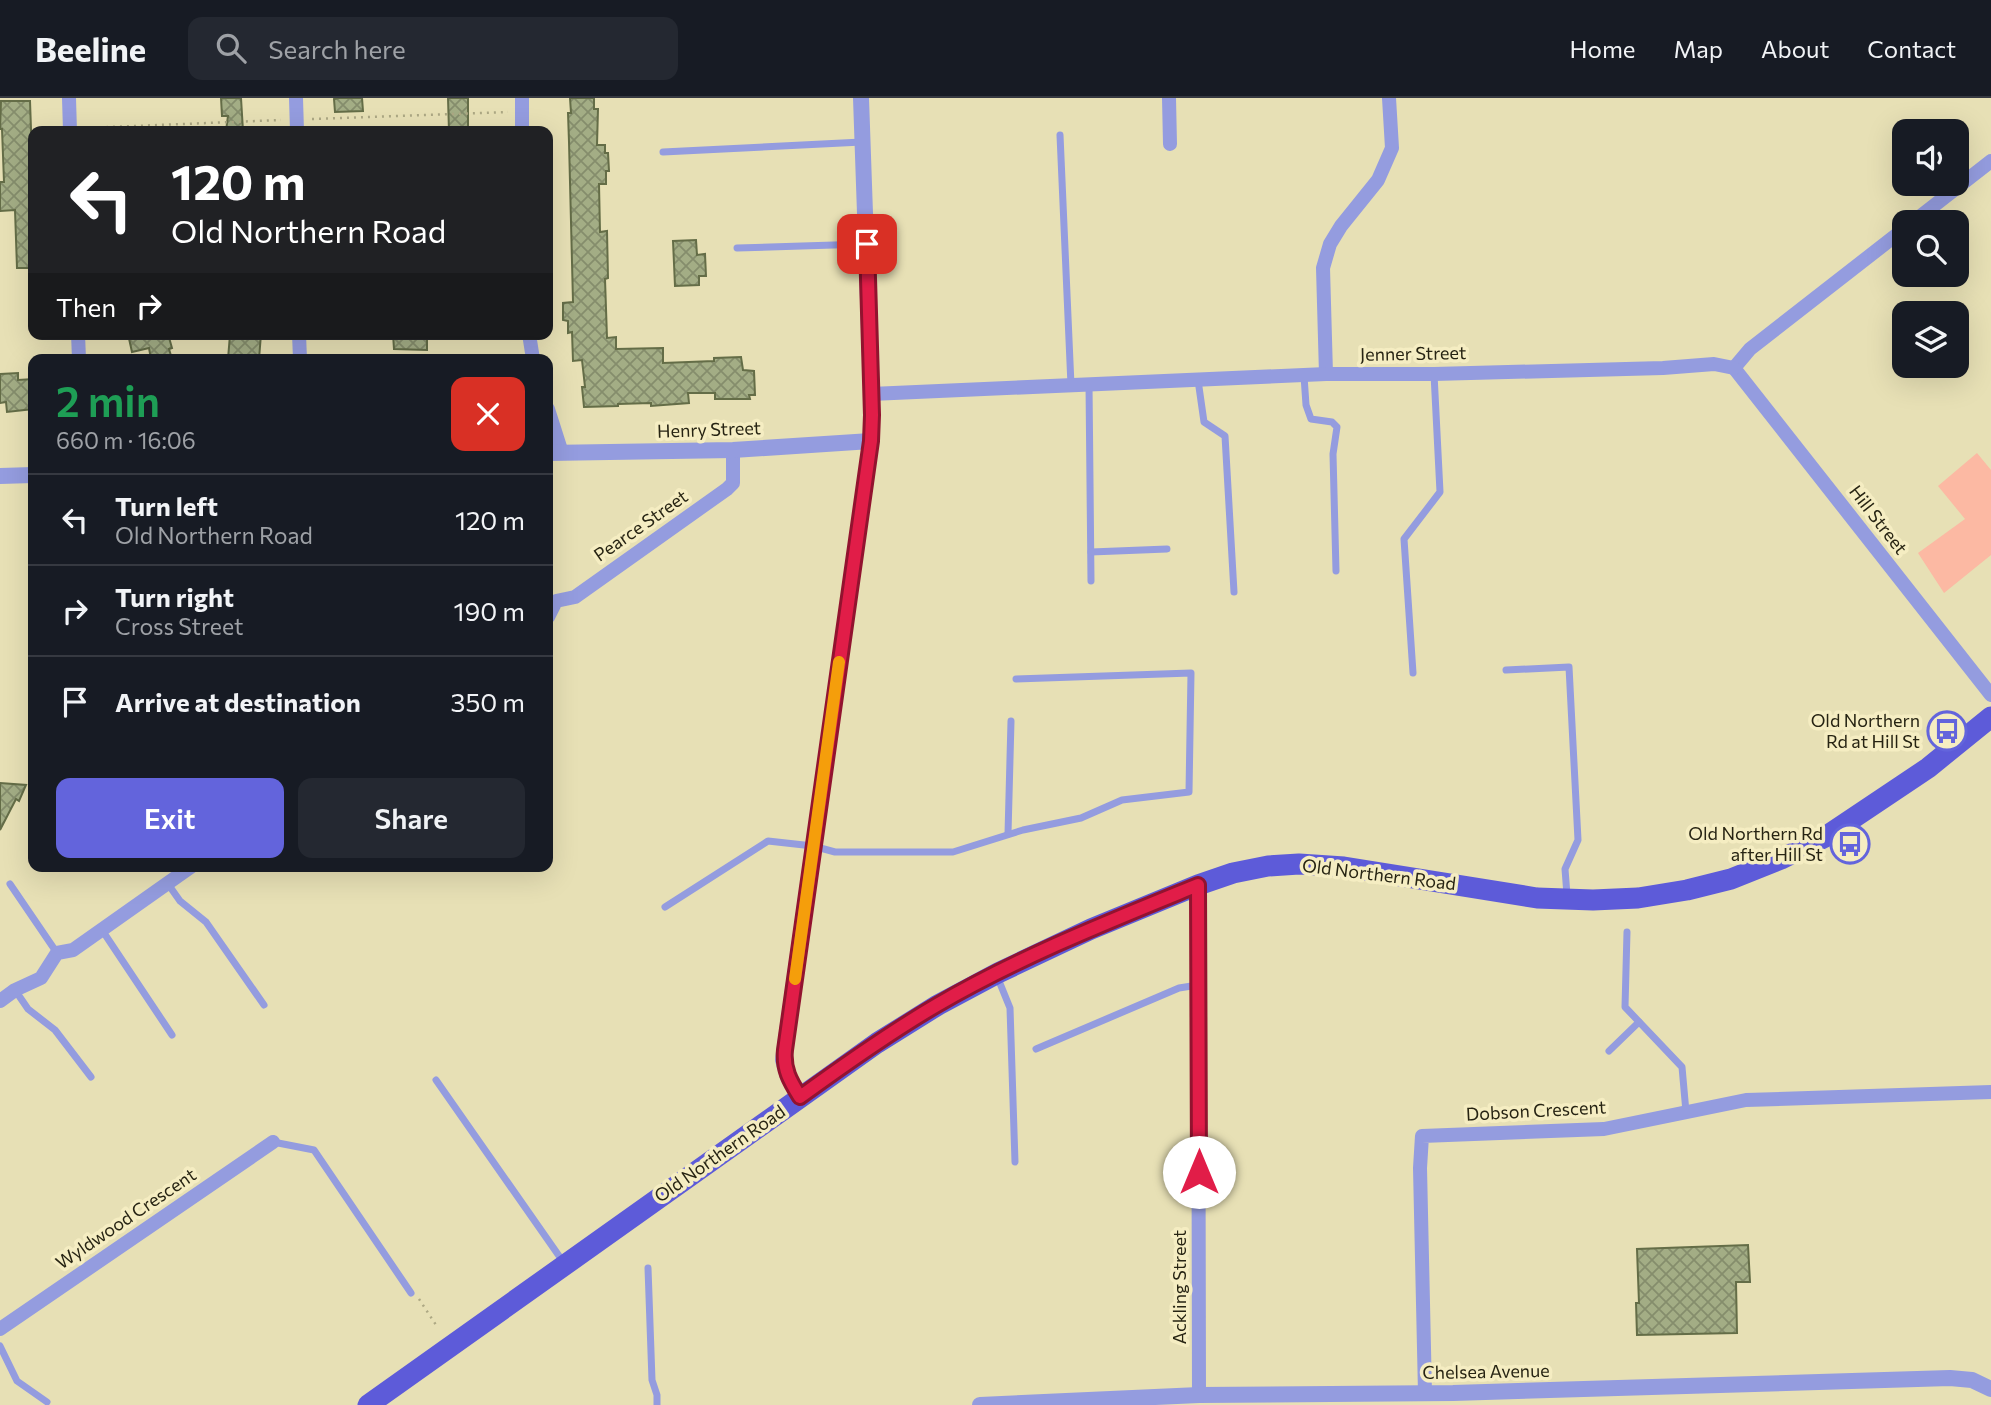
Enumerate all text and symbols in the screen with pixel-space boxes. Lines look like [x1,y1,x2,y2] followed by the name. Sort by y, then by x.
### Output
[188,17,678,80] search box
[35,28,146,69] text: Beeline
[212,29,250,67] icon: search
[268,33,406,64] text: Search here
[1570,34,1636,63] text: Home
[1674,34,1723,63] text: Map
[1761,34,1829,63] text: About
[1867,34,1956,63] text: Contact
[1892,119,1969,378] map controls
[1892,119,1969,196] button: sound
[171,150,305,210] text: 120 m
[56,154,147,245] icon: left
[171,210,446,250] text: Old Northern Road
[1892,210,1969,287] button: search
[837,214,897,274] pin
[848,225,886,263] icon: arrive
[130,287,168,325] icon: right
[56,291,116,322] text: Then
[1892,301,1969,378] button: layers
[1360,341,1466,365] street label: Jenner Street
[56,374,160,426] text: 2 min
[451,377,525,451] button: close
[657,416,761,442] street label: Henry Street
[56,426,196,454] text: 660 m · 16:06
[1845,480,1913,558] street label: Hill Street
[589,485,692,566] street label: Pearce Street
[115,490,218,521] text: Turn left
[56,501,94,539] icon: left
[455,504,525,535] text: 120 m
[115,521,313,549] text: Old Northern Road
[115,581,234,612] text: Turn right
[56,592,94,630] icon: right
[453,595,525,626] text: 190 m
[115,612,243,640] text: Cross Street
[56,683,94,721] icon: arrive
[115,686,361,717] text: Arrive at destination
[451,686,525,717] text: 350 m
[1811,709,1920,752] place label: Old Northern Rd at Hill St
[1926,710,1968,752] bus stop icon: Old Northern Rd at Hill St
[56,778,284,858] button: Exit
[298,778,525,858] button: Share
[1688,822,1823,865] place label: Old Northern Rd after Hill St
[1829,823,1871,865] bus stop icon: Old Northern Rd after Hill St
[1301,854,1457,894] street label: Old Northern Road
[1465,1095,1607,1125] street label: Dobson Crescent
[650,1100,789,1207] street label: Old Northern Road
[1162,1135,1236,1209] position arrow
[51,1163,200,1273] street label: Wyldwood Crescent
[1168,1230,1190,1344] street label: Ackling Street
[1422,1359,1550,1383] street label: Chelsea Avenue

